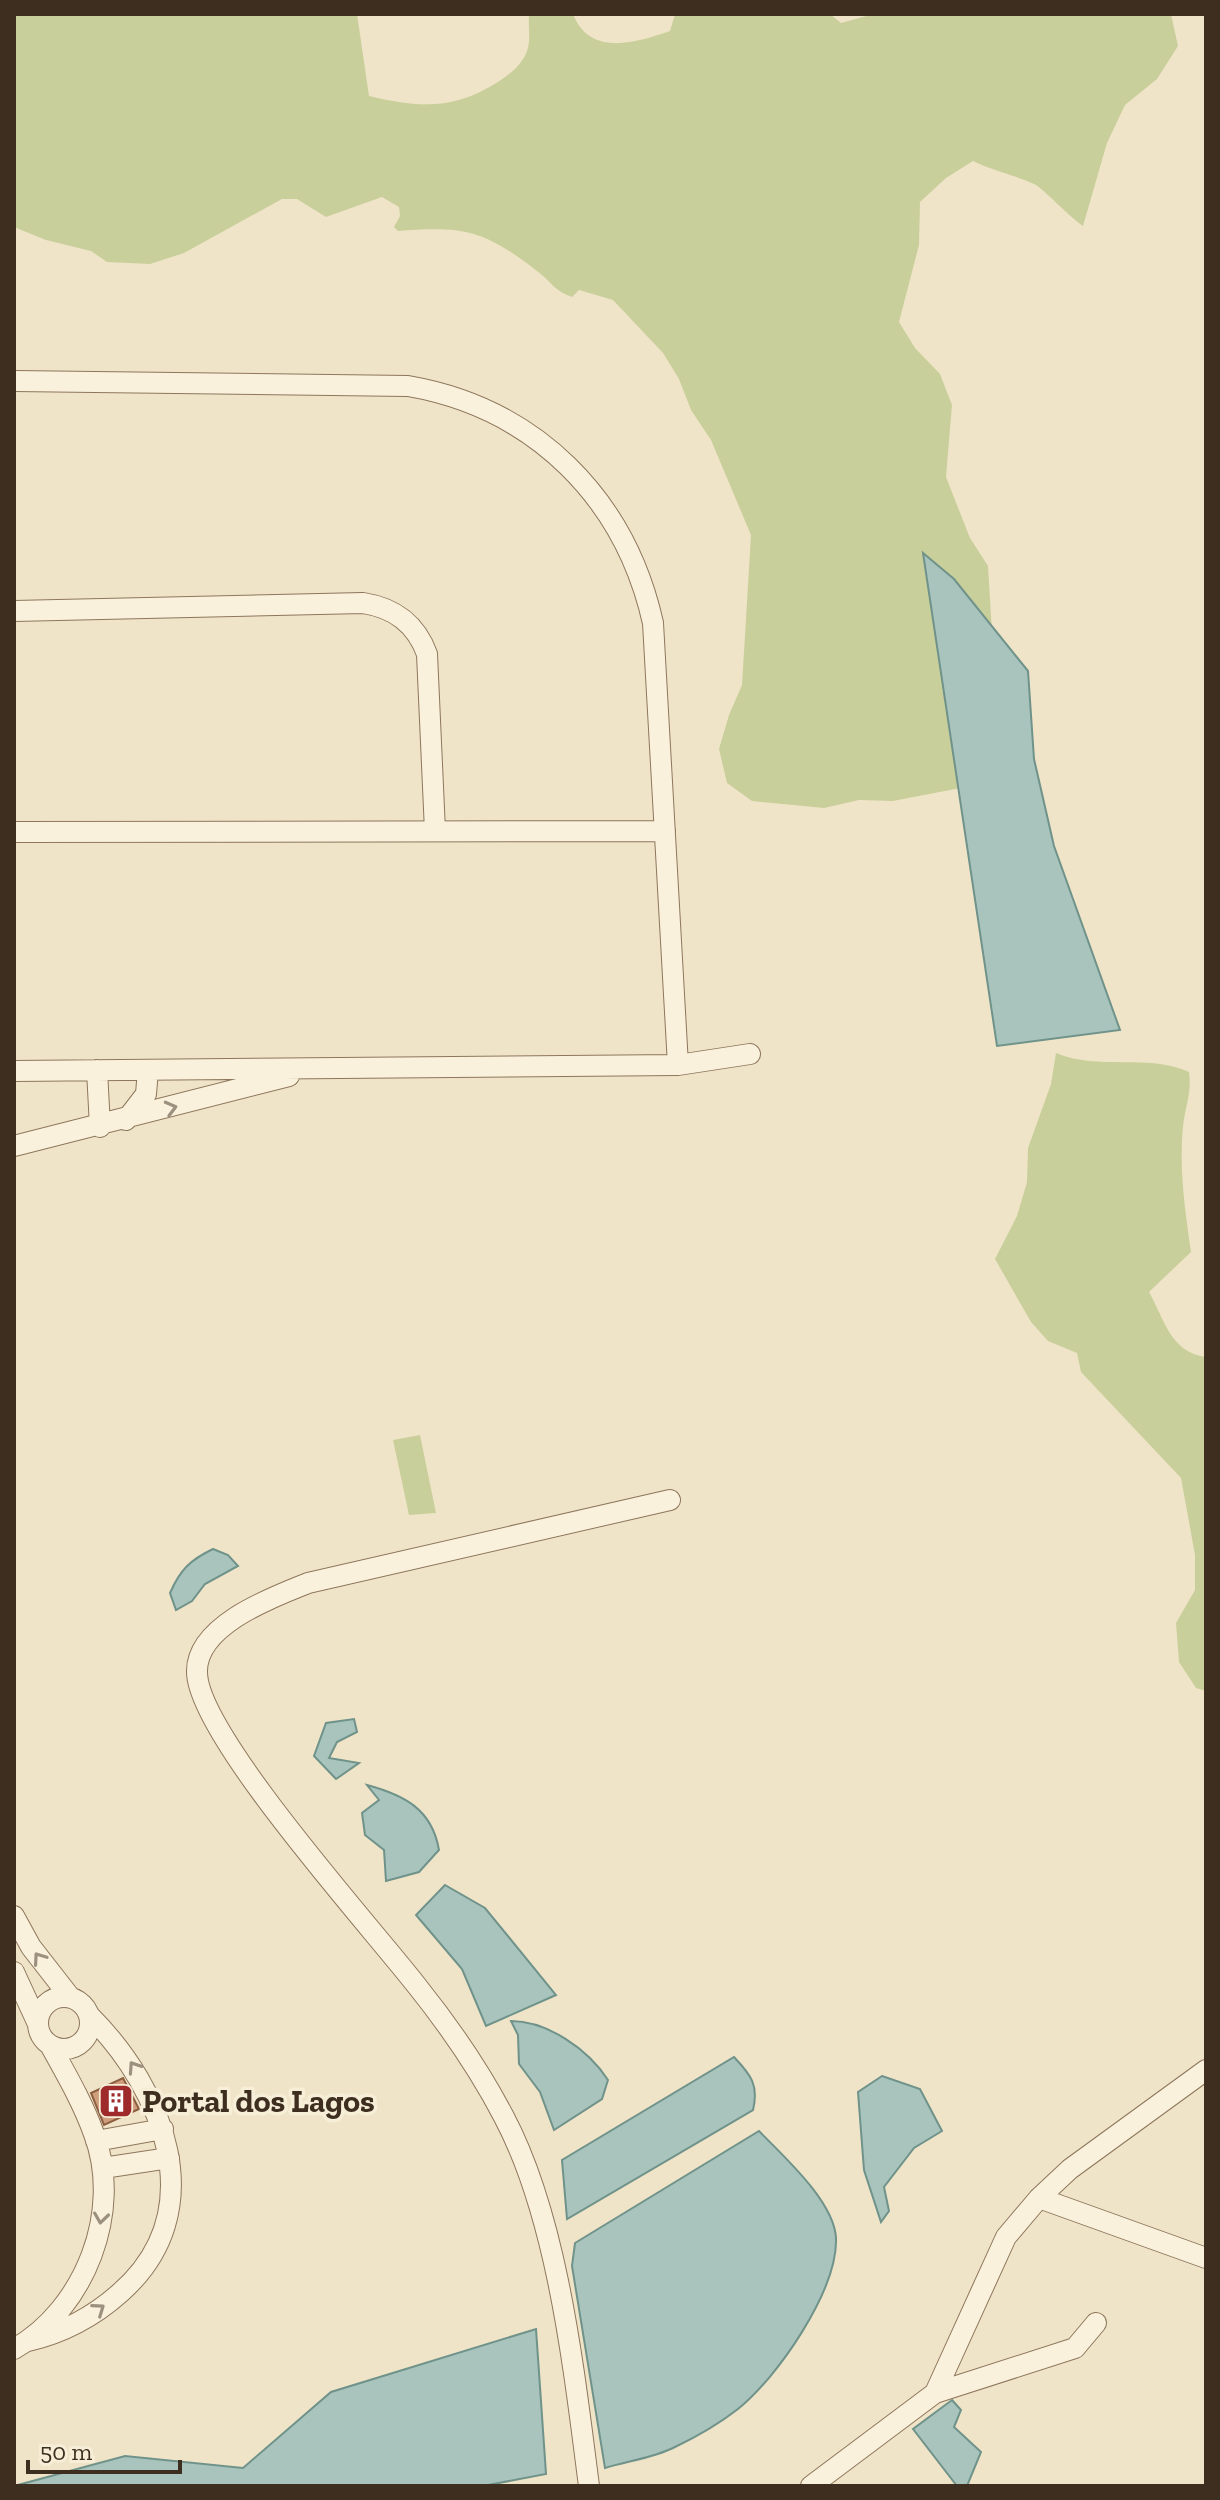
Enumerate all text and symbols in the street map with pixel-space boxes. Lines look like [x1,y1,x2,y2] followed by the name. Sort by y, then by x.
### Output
[164,1100,178,1117] one-way arrow
[34,1952,49,1967] one-way arrow
[129,2061,144,2076] one-way arrow
[97,2082,135,2120] building icon: Portal dos Lagos
[142,2082,375,2120] place label: Portal dos Lagos
[93,2211,110,2225] one-way arrow
[90,2304,105,2319] one-way arrow
[28,2424,180,2474] scale bar
[40,2437,93,2466] text: 50 m

